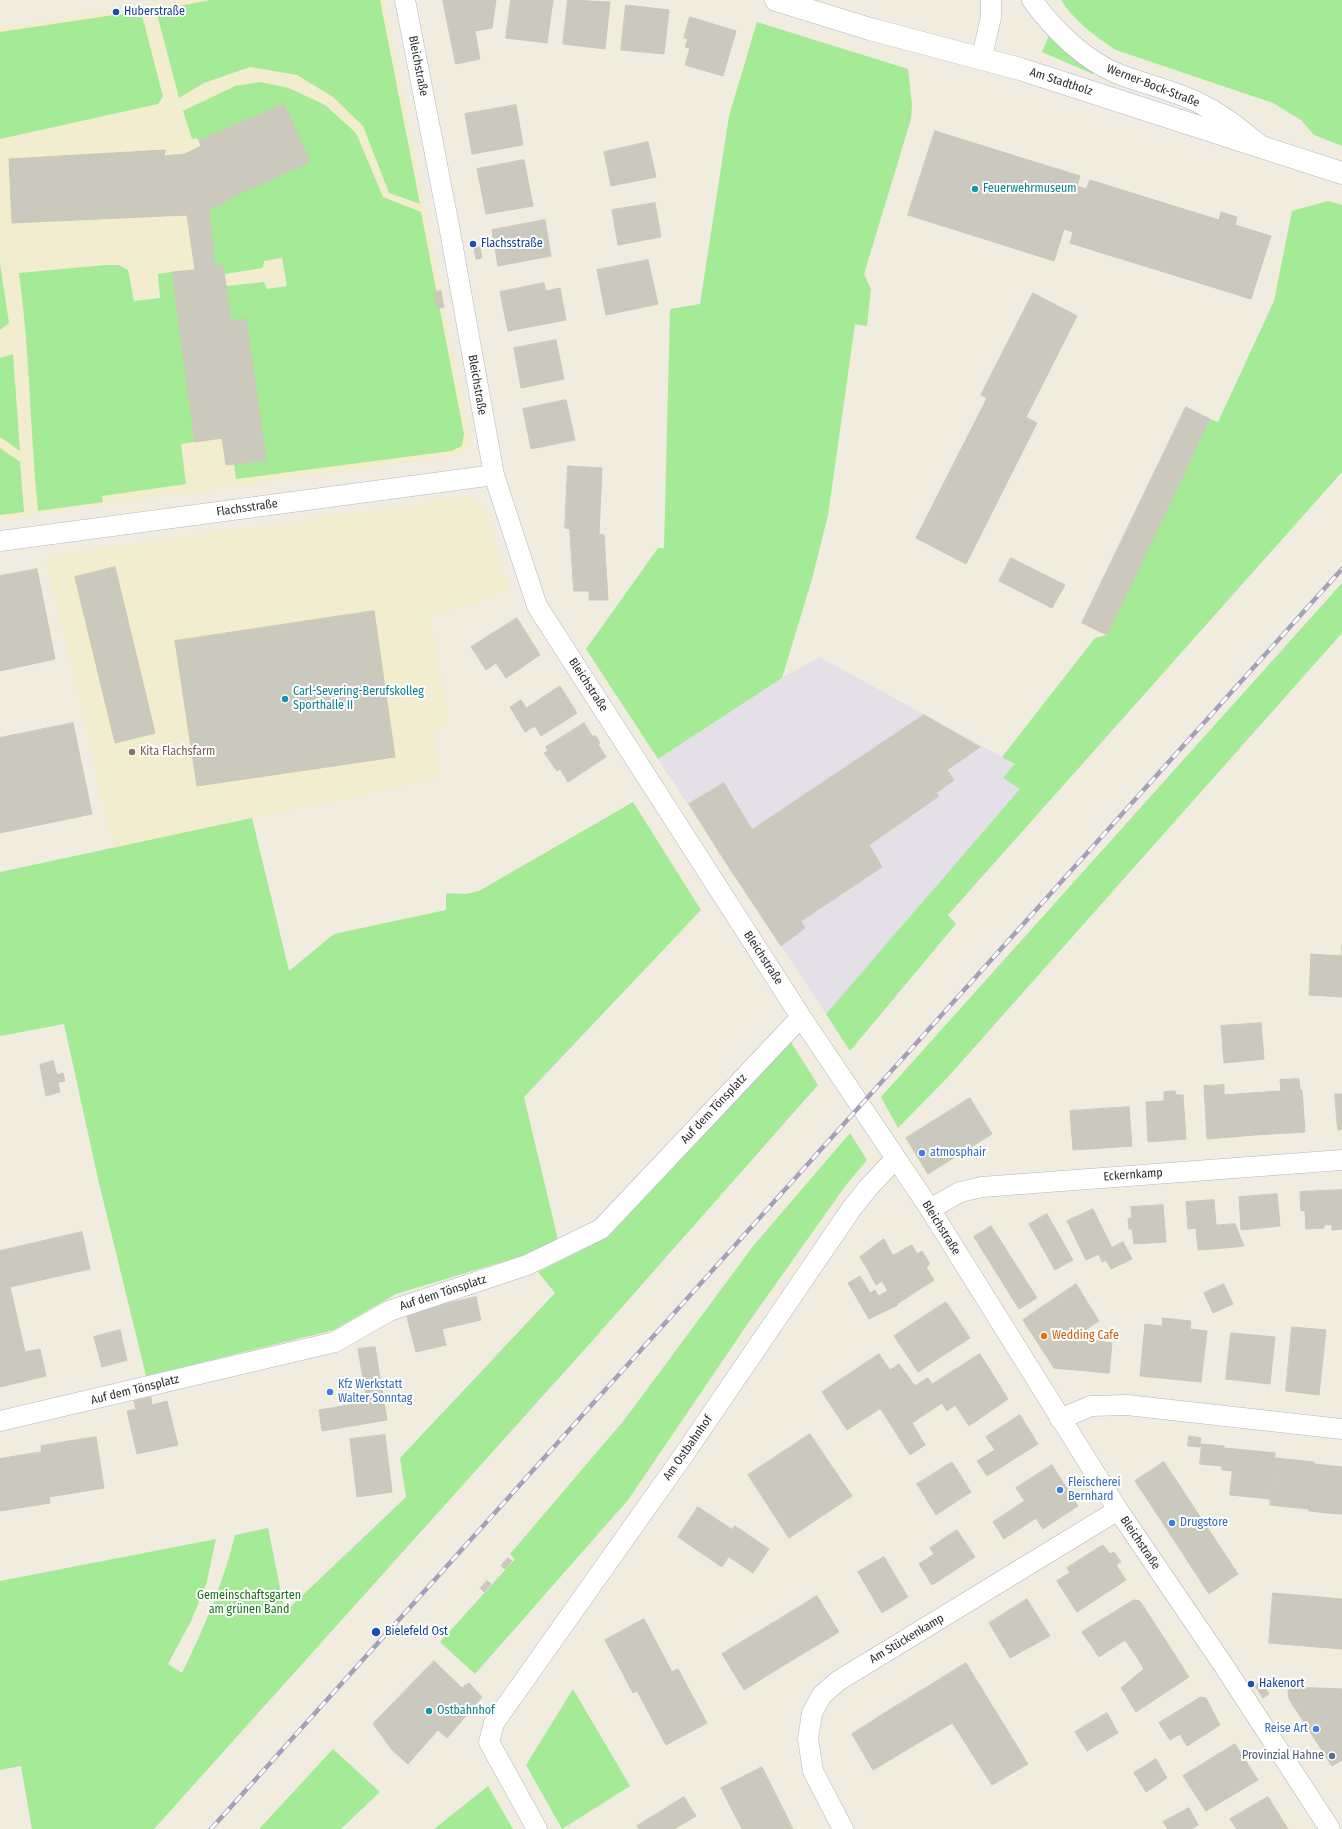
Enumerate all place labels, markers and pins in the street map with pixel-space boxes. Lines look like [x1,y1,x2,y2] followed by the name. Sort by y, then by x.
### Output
[124,5,185,19] place label: Huberstraße
[111,7,121,17] marker: Huberstraße
[983,182,1077,196] place label: Feuerwehrmuseum
[970,184,980,194] marker: Feuerwehrmuseum
[481,237,543,251] place label: Flachsstraße
[468,239,478,249] marker: Flachsstraße
[293,685,424,713] place label: Carl-Severing-Berufskolleg Sporthalle II
[280,694,290,704] marker: Carl-Severing-Berufskolleg Sporthalle II
[140,745,215,759] place label: Kita Flachsfarm
[127,747,137,757] marker: Kita Flachsfarm
[930,1146,986,1160] place label: atmosphair
[917,1148,927,1158] marker: atmosphair
[1052,1329,1119,1343] place label: Wedding Cafe
[1039,1331,1049,1341] marker: Wedding Cafe
[338,1378,412,1406] place label: Kfz Werkstatt Walter Sonntag
[325,1387,335,1397] marker: Kfz Werkstatt Walter Sonntag
[1068,1476,1121,1504] place label: Fleischerei Bernhard
[1055,1485,1065,1495] marker: Fleischerei Bernhard
[1180,1516,1228,1530] place label: Drugstore
[1167,1518,1177,1528] marker: Drugstore
[385,1625,448,1639] place label: Bielefeld Ost
[370,1626,382,1638] marker: Bielefeld Ost
[1259,1677,1304,1691] place label: Hakenort
[1246,1679,1256,1689] marker: Hakenort
[437,1704,495,1718] place label: Ostbahnhof
[424,1706,434,1716] marker: Ostbahnhof
[1264,1722,1308,1736] place label: Reise Art
[1311,1724,1321,1734] marker: Reise Art
[1242,1749,1324,1763] place label: Provinzial Hahne
[1327,1751,1337,1761] marker: Provinzial Hahne

